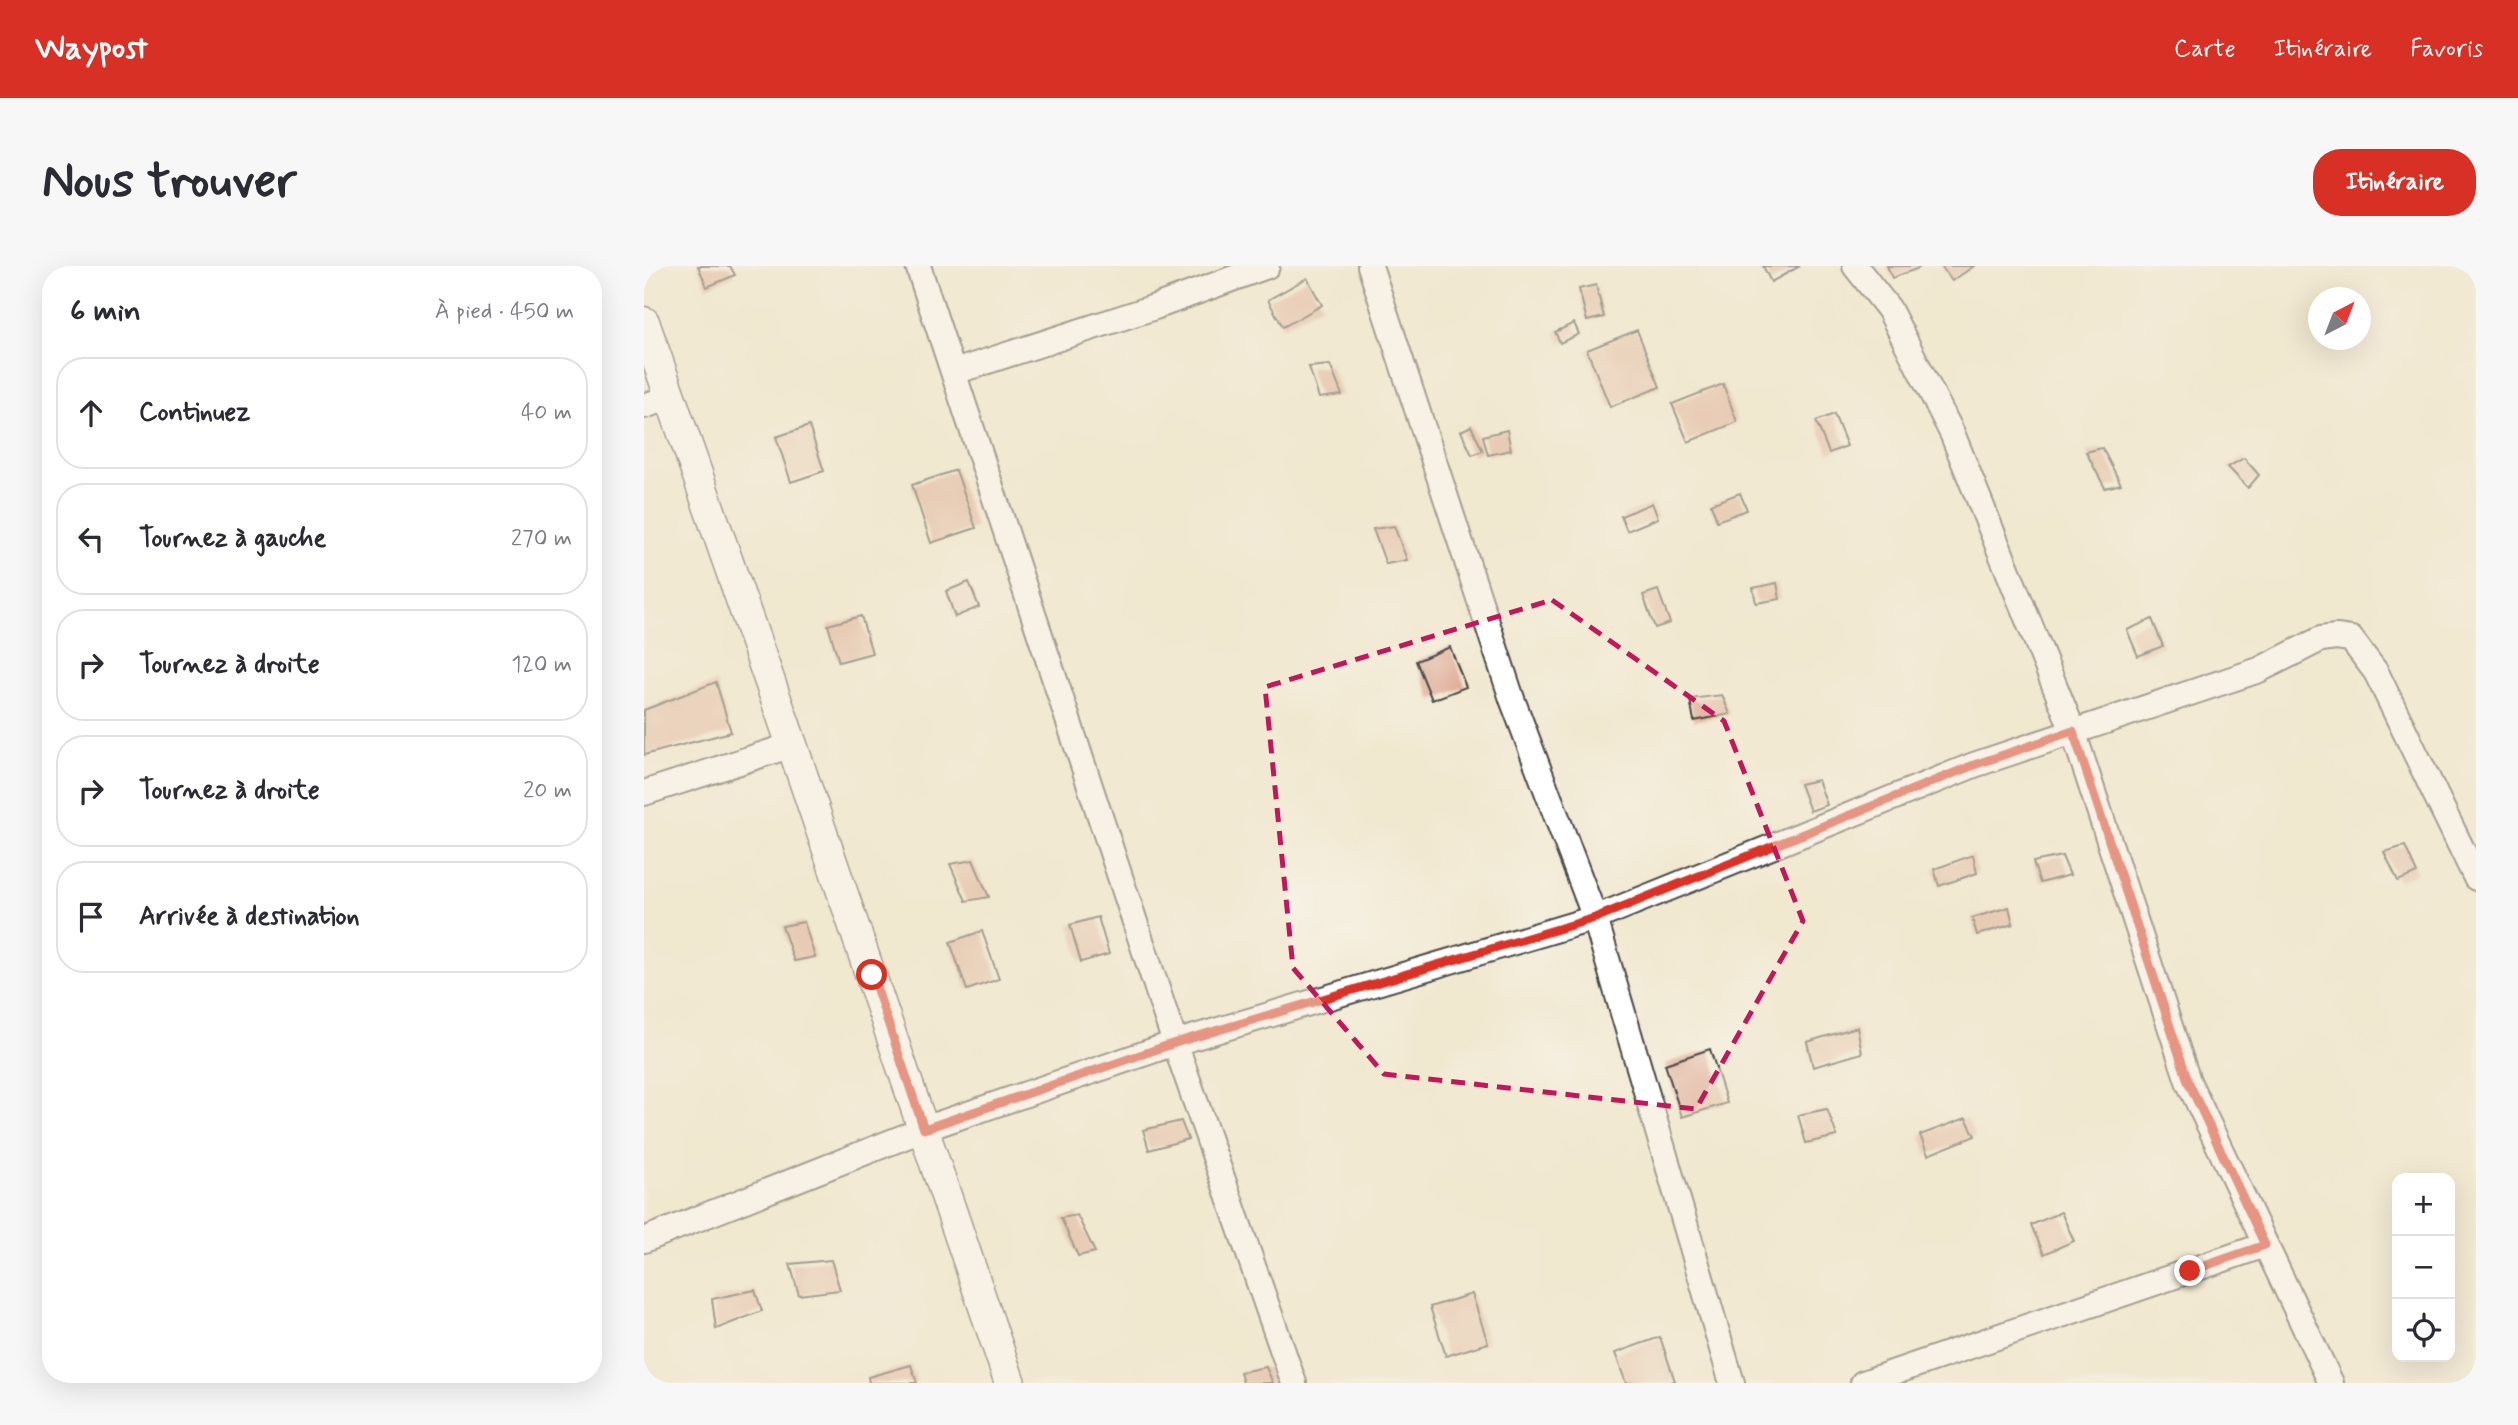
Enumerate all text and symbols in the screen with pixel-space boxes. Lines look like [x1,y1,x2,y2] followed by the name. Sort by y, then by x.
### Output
[35,27,148,71] text: Waypost
[2174,34,2236,65] text: Carte
[2274,34,2372,65] text: Itinéraire
[2410,34,2483,65] text: Favoris
[2313,149,2476,216] button: Itinéraire
[42,150,297,215] text: Nous trouver
[2308,287,2371,350] north arrow
[70,292,141,331] text: 6 min
[435,297,574,327] text: À pied · 450 m
[72,394,110,432] icon: ahead
[139,396,250,430] text: Continuez
[521,398,572,428] text: 40 m
[72,520,110,558] icon: left
[139,522,326,556] text: Tournez à gauche
[511,524,572,554] text: 270 m
[72,646,110,684] icon: right
[139,648,320,682] text: Tournez à droite
[511,650,572,680] text: 120 m
[72,772,110,810] icon: right
[139,774,320,808] text: Tournez à droite
[523,776,572,806] text: 20 m
[72,898,110,936] icon: arrive
[139,900,360,934] text: Arrivée à destination
[856,959,887,990] route start
[2392,1173,2455,1362] map controls
[2392,1173,2455,1236] button: +
[2392,1236,2455,1299] button: −
[2174,1255,2205,1286] route end
[2392,1299,2455,1362] button: locate

